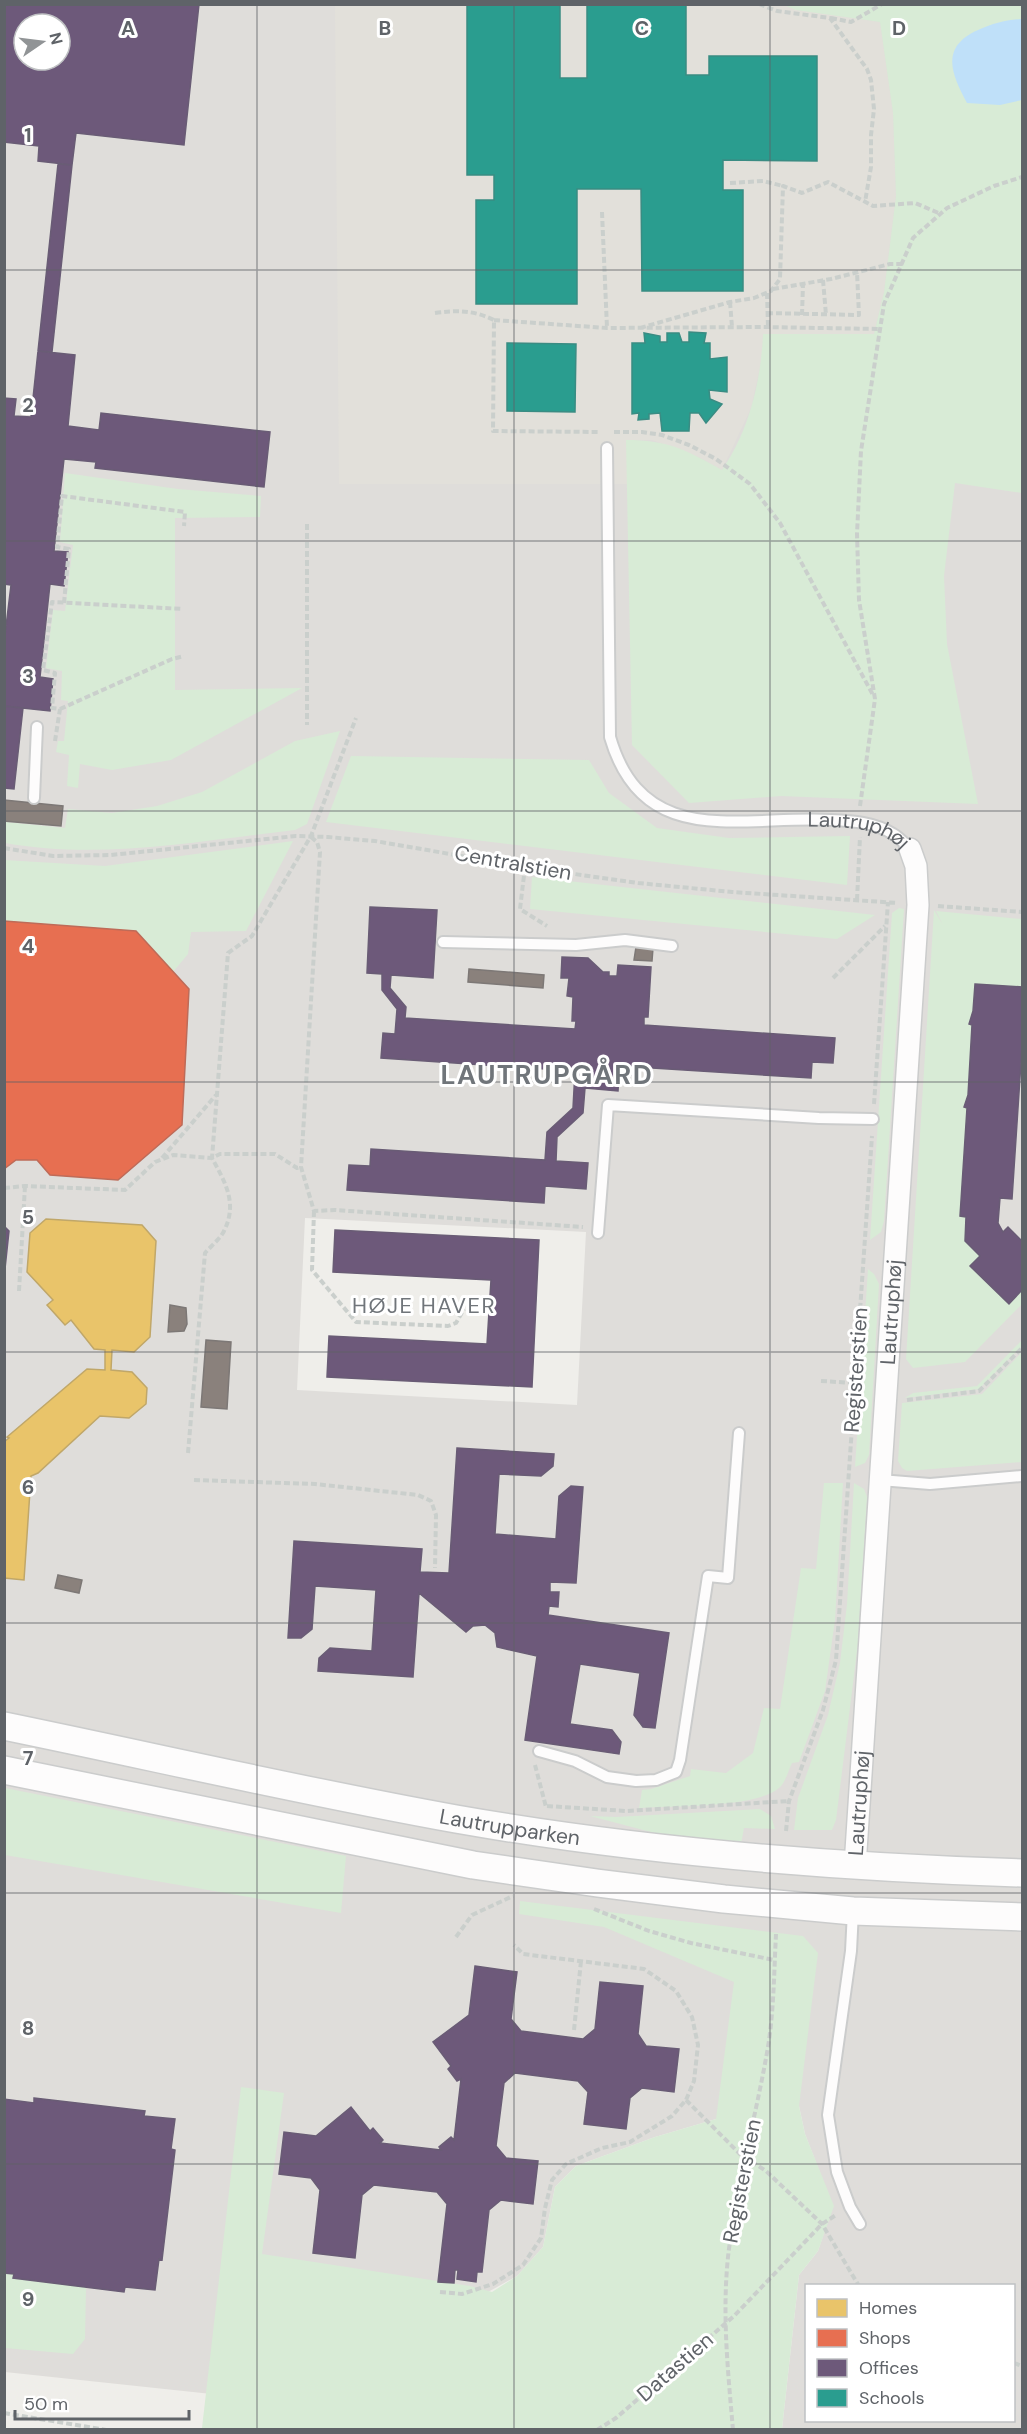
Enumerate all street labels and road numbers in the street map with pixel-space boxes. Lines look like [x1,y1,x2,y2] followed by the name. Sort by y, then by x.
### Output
[808,805,917,855] street label: Lautruphøj
[452,839,574,887] street label: Centralstien
[874,1259,909,1366] street label: Lautruphøj
[838,1306,874,1434] street label: Registerstien
[842,1750,877,1857] street label: Lautruphøj
[437,1802,582,1852] street label: Lautrupparken
[716,2117,768,2245] street label: Registerstien
[631,2326,719,2408] street label: Datastien

